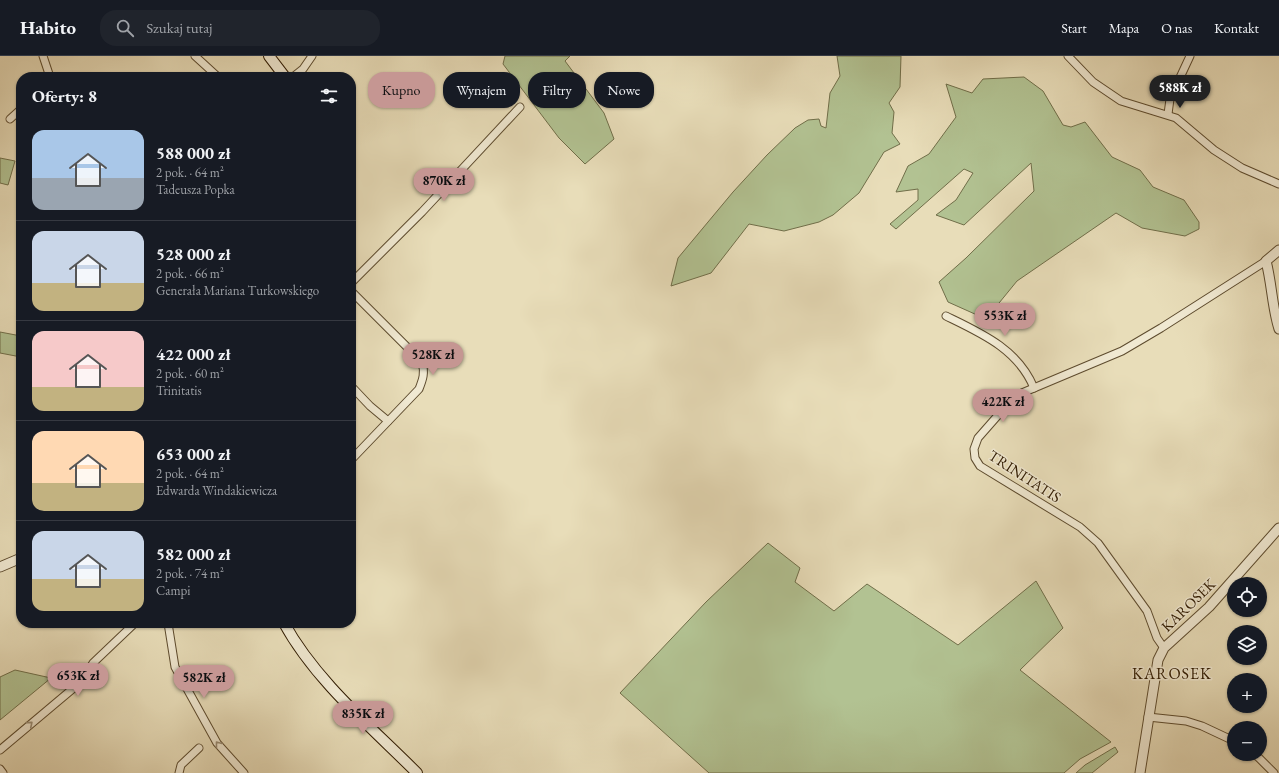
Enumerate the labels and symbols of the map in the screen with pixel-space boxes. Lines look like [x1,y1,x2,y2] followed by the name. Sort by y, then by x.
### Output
[1143,75,1217,109] pin: 588K zł
[407,168,481,202] pin: 870K zł
[968,303,1042,337] pin: 553K zł
[396,342,470,376] pin: 528K zł
[966,389,1040,423] pin: 422K zł
[985,446,1065,506] street label: TRINITATIS
[1157,574,1220,636] street label: KAROSEK
[41,663,115,697] pin: 653K zł
[1132,663,1212,684] district label: KAROSEK
[167,665,241,699] pin: 582K zł
[326,701,400,735] pin: 835K zł
[25,722,32,729] one-way arrow
[216,741,223,748] one-way arrow

